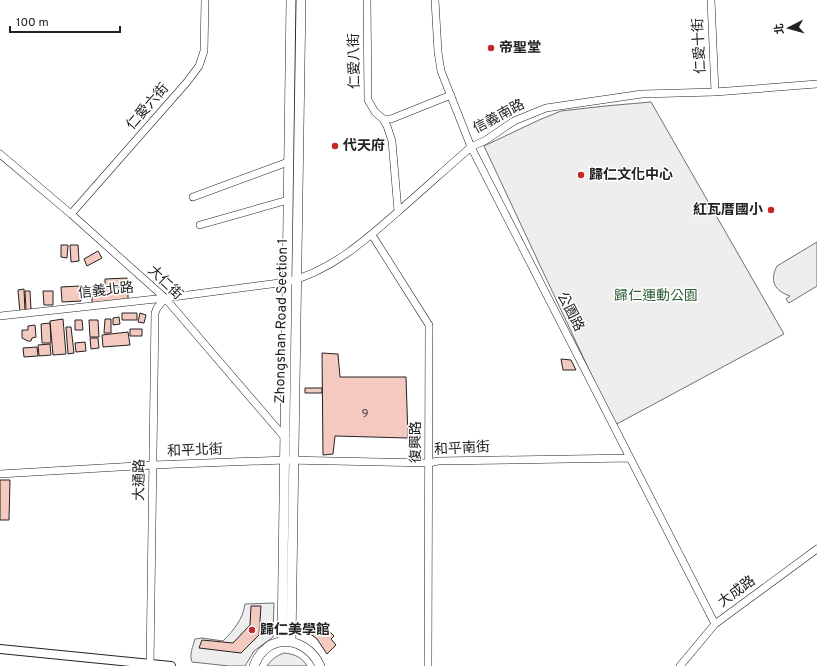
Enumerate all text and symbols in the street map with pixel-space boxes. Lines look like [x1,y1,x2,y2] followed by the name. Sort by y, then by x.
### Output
[10,8,120,34] scale bar
[769,8,809,48] north arrow
[16,15,49,31] text: 100 m
[690,18,710,74] street label: 仁愛十街
[773,23,788,35] text: 北
[346,33,364,89] street label: 仁愛八街
[499,40,541,57] place label: 帝聖堂
[486,43,496,53] marker: 帝聖堂
[123,80,173,134] street label: 仁愛六街
[470,96,528,138] street label: 信義南路
[342,137,385,155] place label: 代天府
[330,141,340,151] marker: 代天府
[589,166,673,184] place label: 歸仁文化中心
[576,170,586,180] marker: 歸仁文化中心
[693,202,763,219] place label: 紅瓦厝國小
[766,205,776,215] marker: 紅瓦厝國小
[272,238,292,404] street label: Zhongshan Road Section 1
[144,262,186,304] street label: 大仁街
[77,279,135,302] street label: 信義北路
[614,288,698,305] park label: 歸仁運動公園
[553,289,587,335] street label: 公園路
[361,406,369,422] house number: 9
[408,421,425,463] street label: 復興路
[434,439,490,459] street label: 和平南街
[167,441,223,460] street label: 和平北街
[131,459,149,501] street label: 大通路
[715,573,759,611] street label: 大成路
[260,622,330,639] place label: 歸仁美學館
[247,625,257,635] marker: 歸仁美學館

